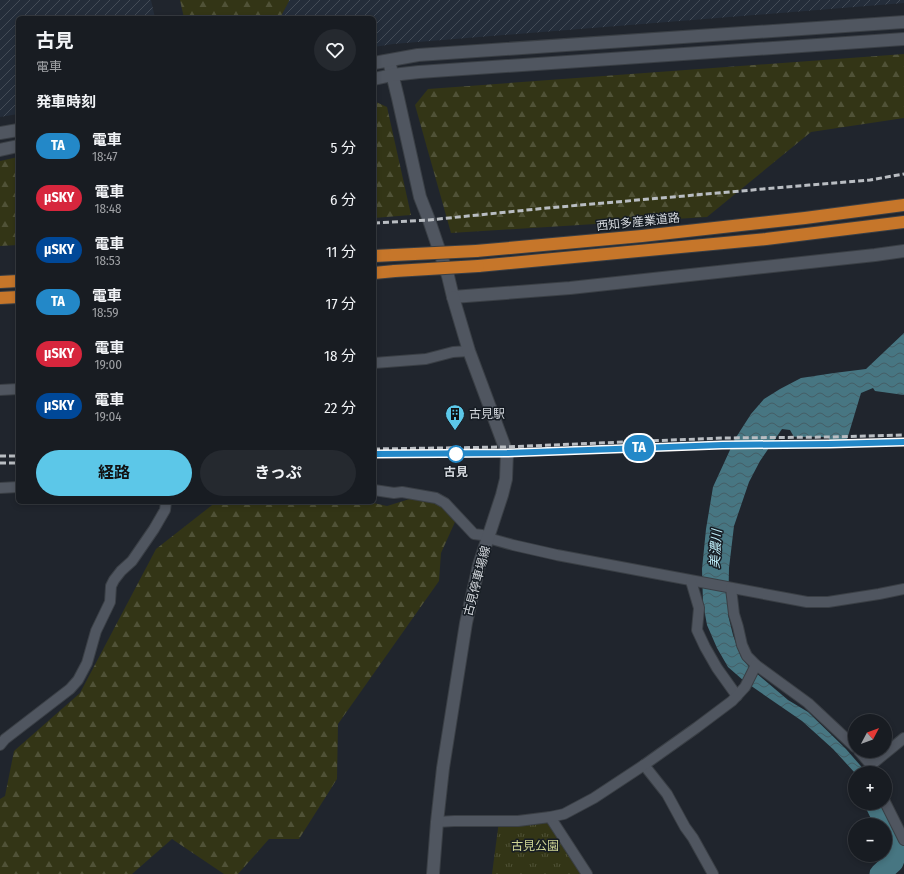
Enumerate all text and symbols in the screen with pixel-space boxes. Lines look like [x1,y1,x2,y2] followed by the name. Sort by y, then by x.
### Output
[36,29,74,52] text: 古見
[314,29,356,71] button: heart
[36,59,62,74] text: 電車
[36,93,96,111] text: 発車時刻
[92,131,122,149] text: 電車
[51,137,65,154] text: TA
[331,139,356,157] text: 5 分
[92,149,118,164] text: 18:47
[94,183,124,201] text: 電車
[44,189,74,206] text: μSKY
[330,191,356,209] text: 6 分
[94,201,121,216] text: 18:48
[595,211,681,233] street label: 西知多産業道路
[94,235,124,253] text: 電車
[44,241,74,258] text: μSKY
[326,243,356,261] text: 11 分
[94,253,121,268] text: 18:53
[92,287,122,305] text: 電車
[51,293,65,310] text: TA
[326,295,356,313] text: 17 分
[92,305,118,320] text: 18:59
[94,339,124,357] text: 電車
[44,345,74,362] text: μSKY
[324,347,356,365] text: 18 分
[94,357,122,372] text: 19:00
[94,391,124,409] text: 電車
[44,397,74,414] text: μSKY
[324,399,356,417] text: 22 分
[444,403,466,431] building icon: 古見駅
[469,407,505,421] place label: 古見駅
[94,409,122,424] text: 19:04
[621,435,657,461] line badge: TA
[632,439,646,456] text: TA
[447,445,465,463] marker: 古見
[36,450,192,496] button: 経路
[200,450,356,496] button: きっぷ
[444,465,468,479] place label: 古見
[707,527,724,569] water label: 美濃川
[461,544,493,618] street label: 古見停車場線
[848,714,892,758] north arrow
[848,714,892,862] map controls
[848,766,892,810] button: +
[848,818,892,862] button: −
[511,839,559,853] park label: 古見公園

